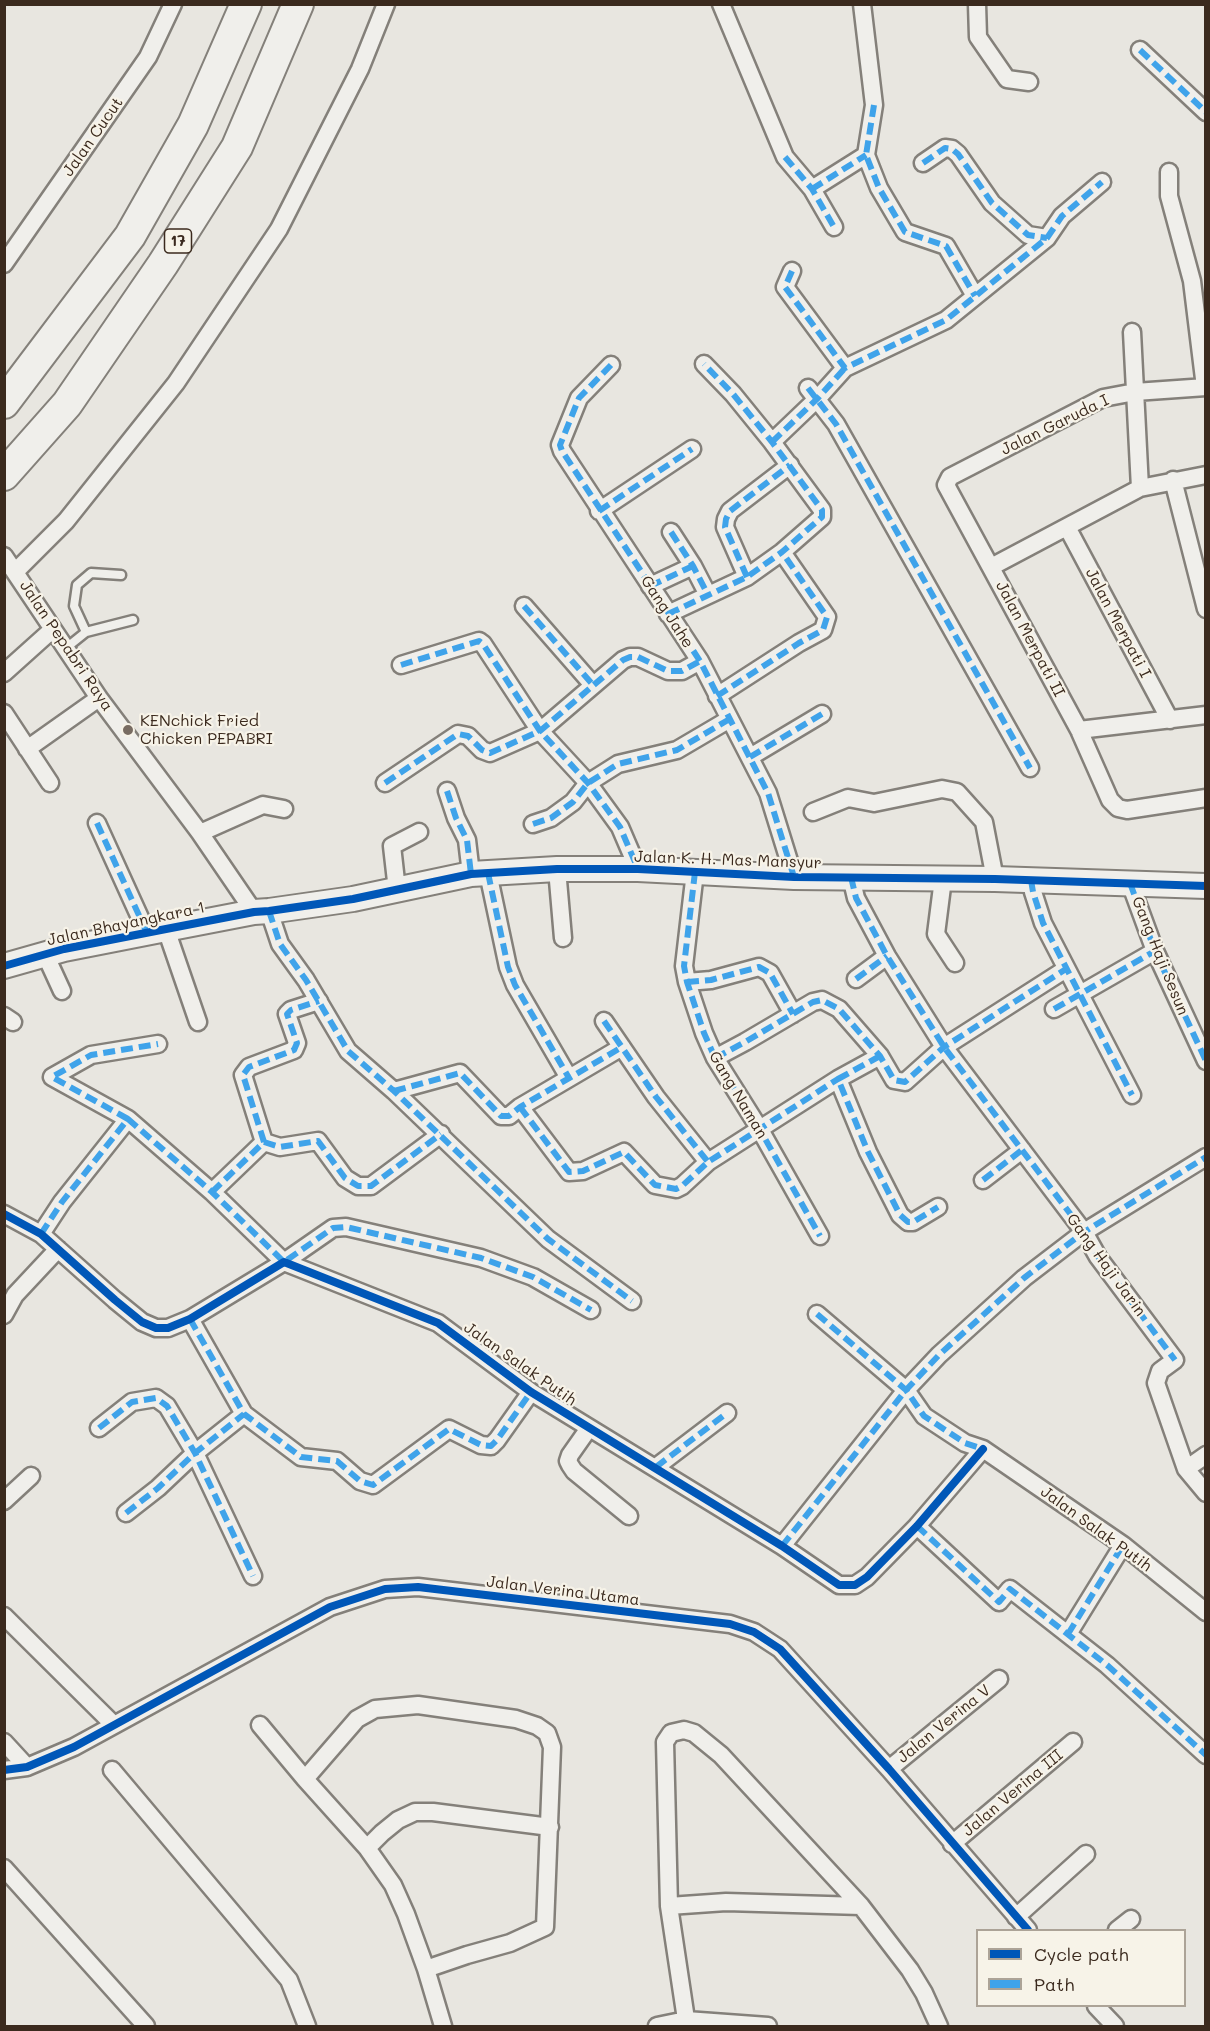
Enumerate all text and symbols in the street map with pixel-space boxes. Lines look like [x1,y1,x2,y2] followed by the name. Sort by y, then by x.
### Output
[59,94,127,180] street label: Jalan Cucut
[164,229,192,253] road number: 17
[998,391,1112,459] street label: Jalan Garuda I
[1081,565,1155,681] street label: Jalan Merpati I
[636,572,698,652] street label: Gang Jahe
[15,577,117,715] street label: Jalan Pepabri Raya
[991,578,1069,700] street label: Jalan Merpati II
[140,711,273,749] place label: KENchick Fried Chicken PEPABRI
[121,723,135,737] marker: KENchick Fried Chicken PEPABRI
[634,847,822,873] street label: Jalan K. H. Mas Mansyur
[1127,894,1193,1018] street label: Gang Haji Sesun
[45,898,207,950] street label: Jalan Bhayangkara 1
[704,1048,772,1142] street label: Gang Naman
[1062,1210,1150,1320] street label: Gang Haji Jarin
[460,1318,580,1410] street label: Jalan Salak Putih
[1037,1482,1155,1576] street label: Jalan Salak Putih
[485,1572,641,1610] street label: Jalan Verina Utama
[894,1681,994,1767] street label: Jalan Verina V
[959,1746,1067,1840] street label: Jalan Verina III
[976,1929,1186,2007] legend
[1034,1942,1129,1966] text: Cycle path
[1034,1972,1074,1996] text: Path

